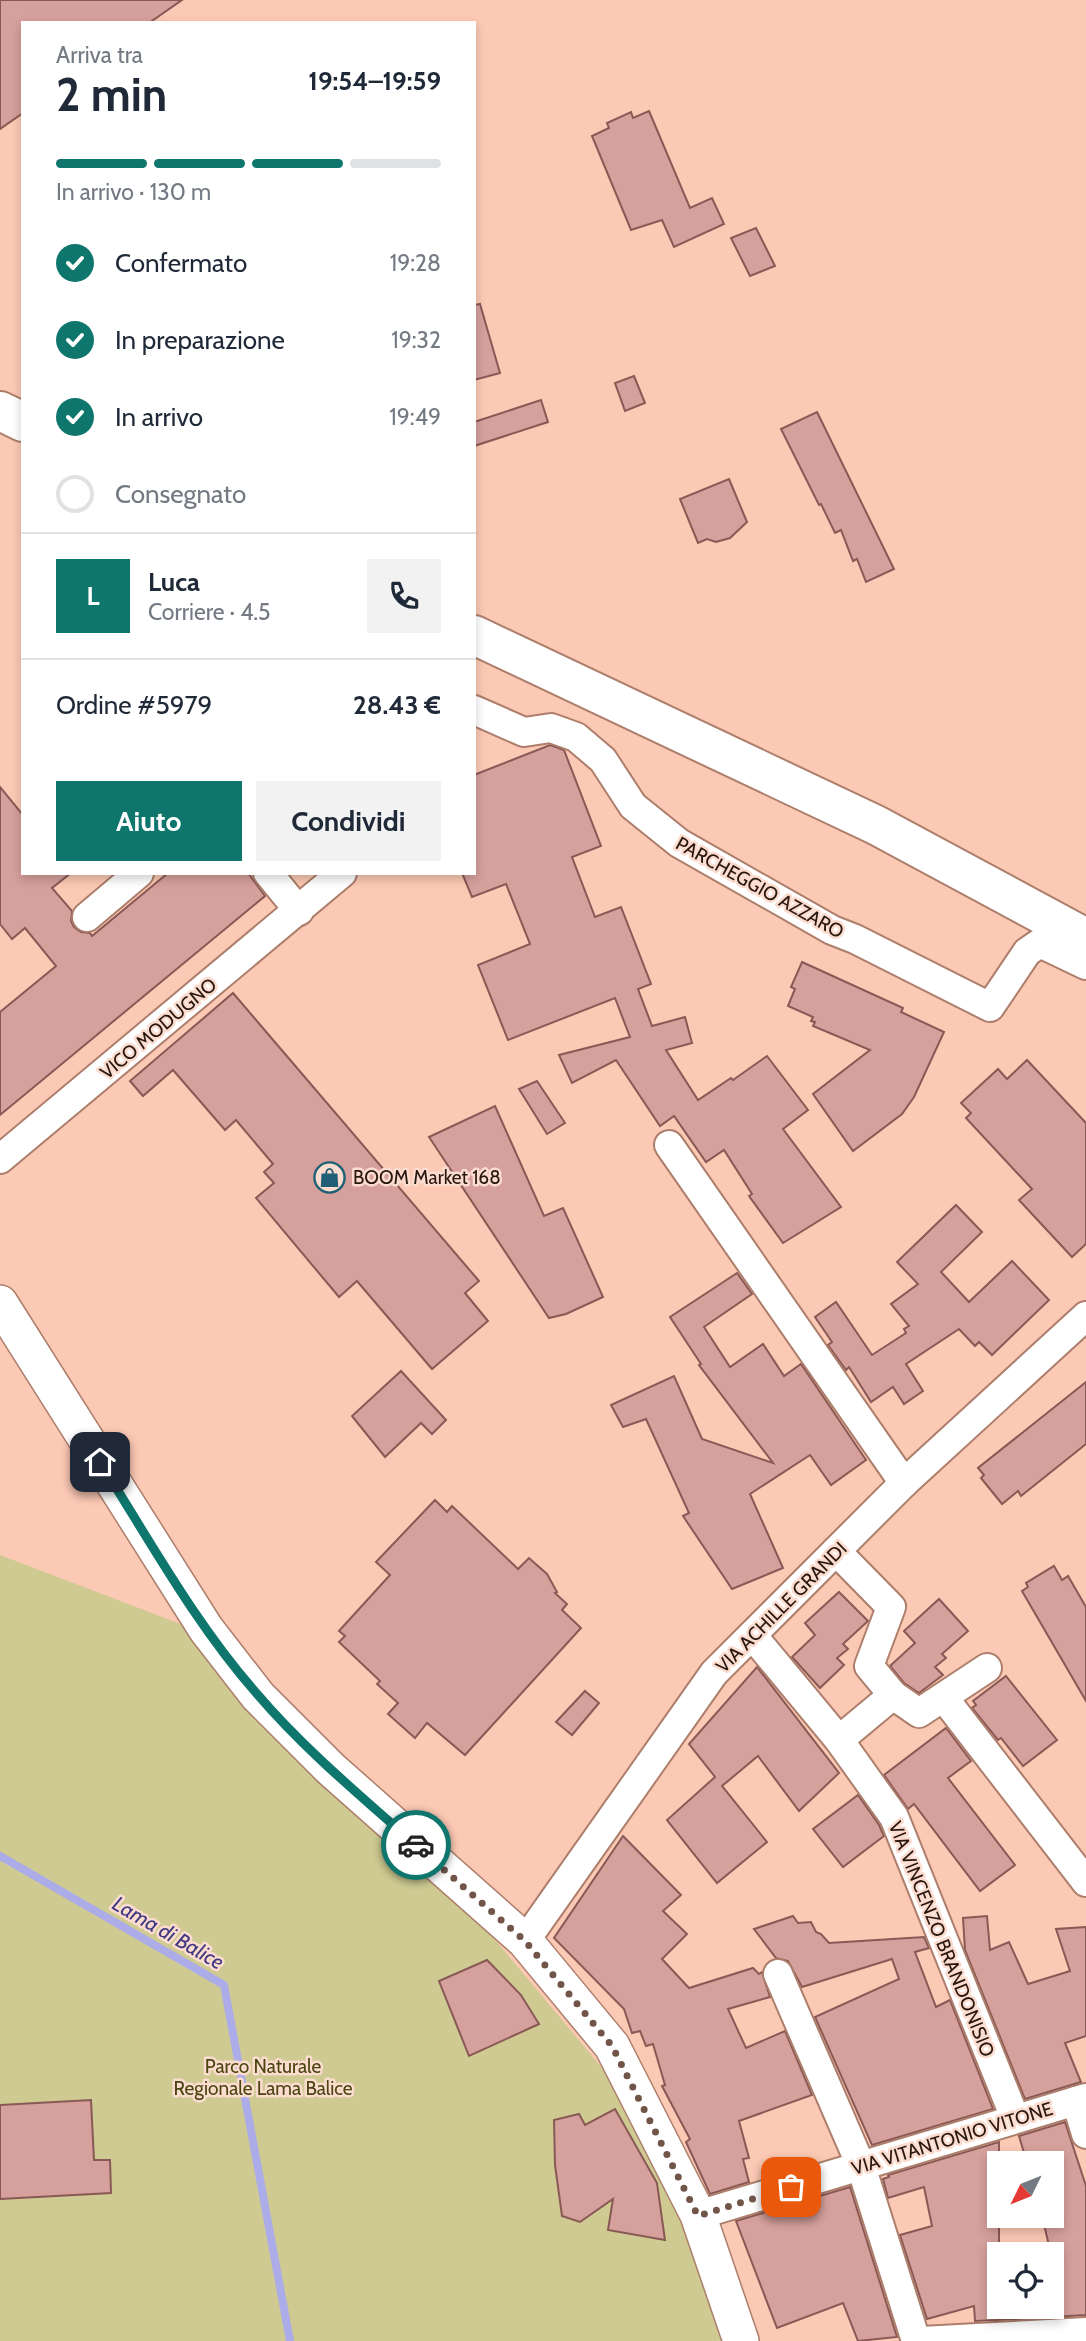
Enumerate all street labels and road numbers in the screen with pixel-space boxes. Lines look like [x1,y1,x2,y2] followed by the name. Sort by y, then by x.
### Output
[672,832,848,943] street label: PARCHEGGIO AZZARO
[95,973,221,1084] street label: VICO MODUGNO
[711,1537,852,1678] street label: VIA ACHILLE GRANDI
[884,1818,999,2060] street label: VIA VINCENZO BRANDONISIO
[849,2097,1055,2180] street label: VIA VITANTONIO VITONE

